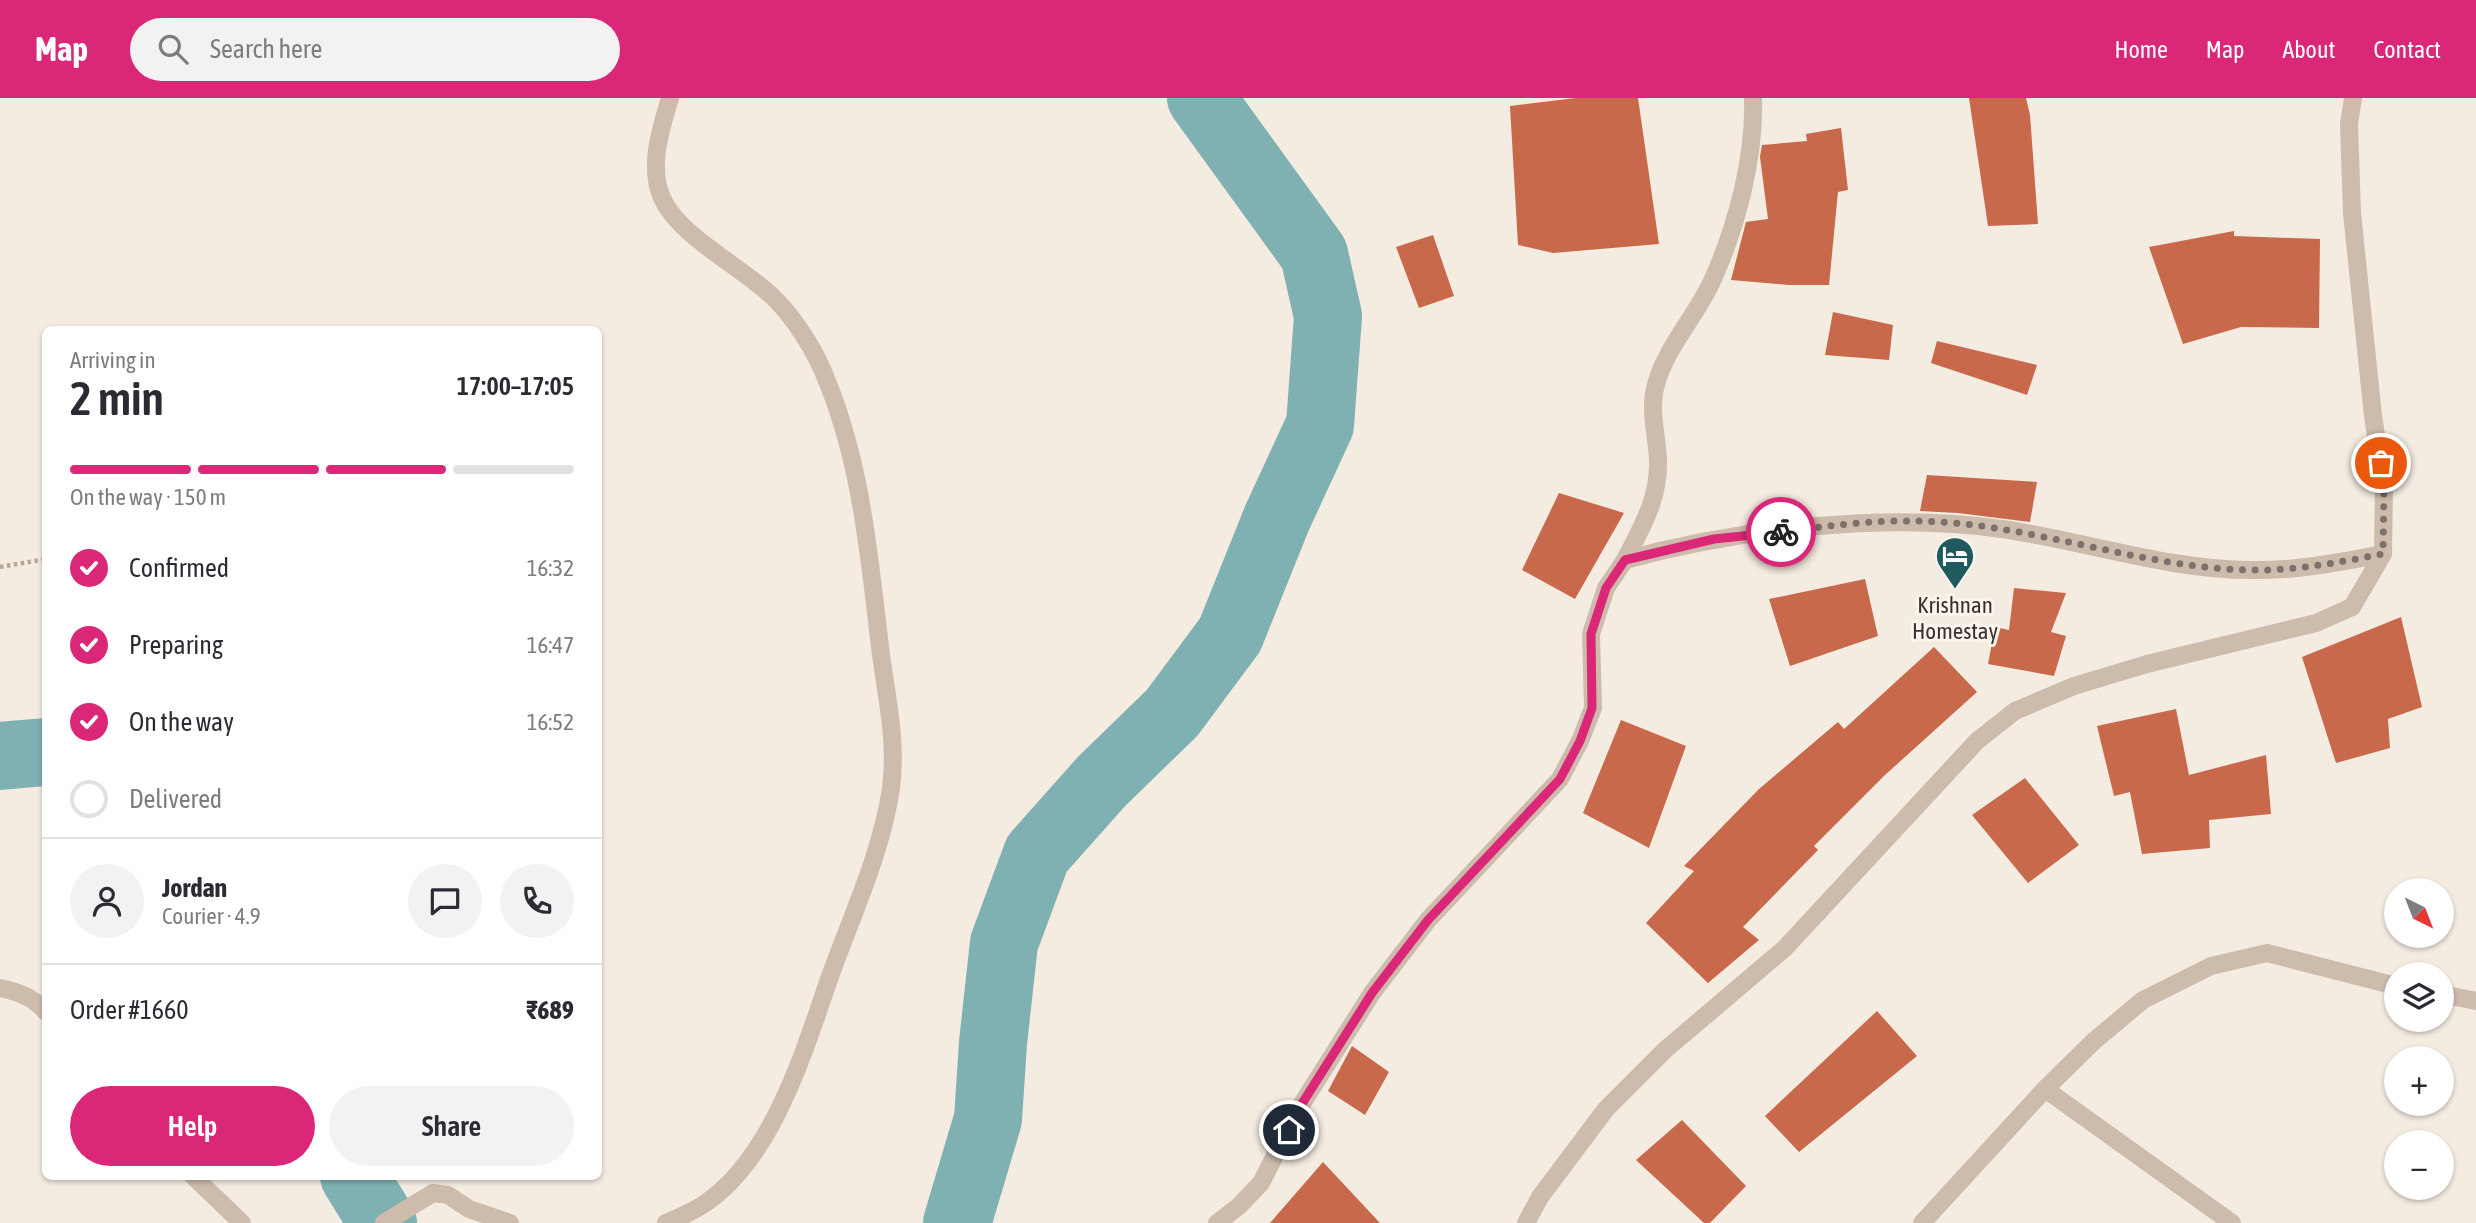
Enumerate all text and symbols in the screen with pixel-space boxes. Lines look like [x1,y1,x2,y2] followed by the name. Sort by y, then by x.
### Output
[130,18,620,81] search box
[35,30,88,68] text: Map
[154,30,192,68] icon: search
[210,34,322,64] text: Search here
[2114,36,2168,63] text: Home
[2206,36,2244,63] text: Map
[2282,36,2335,63] text: About
[2373,36,2441,63] text: Contact
[70,347,156,373] text: Arriving in
[457,371,574,401] text: 17:00–17:05
[70,372,164,425] text: 2 min
[2351,433,2411,493] pin
[2362,444,2400,482] icon: bag
[70,484,226,510] text: On the way · 150 m
[1746,497,1816,567] courier
[1762,513,1800,551] icon: bike
[1934,535,1976,590] hotel icon: Krishnan Homestay
[70,549,108,587] icon: check
[129,553,229,583] text: Confirmed
[527,555,574,581] text: 16:32
[1912,592,1998,644] place label: Krishnan Homestay
[70,626,108,664] icon: check
[129,630,223,660] text: Preparing
[527,632,574,658] text: 16:47
[70,703,108,741] icon: check
[129,707,234,737] text: On the way
[527,709,574,735] text: 16:52
[129,784,222,814] text: Delivered
[70,864,144,938] button: person
[408,864,482,938] button: chat
[500,864,574,938] button: phone
[162,873,227,903] text: Jordan
[2384,878,2454,948] north arrow
[2384,878,2454,1200] map controls
[162,903,261,929] text: Courier · 4.9
[2384,962,2454,1032] button: layers
[70,995,189,1025] text: Order #1660
[526,995,574,1025] text: ₹689
[2384,1046,2454,1116] button: +
[70,1086,315,1166] button: Help
[329,1086,574,1166] button: Share
[1259,1100,1319,1160] pin
[1270,1111,1308,1149] icon: home
[2384,1130,2454,1200] button: −

